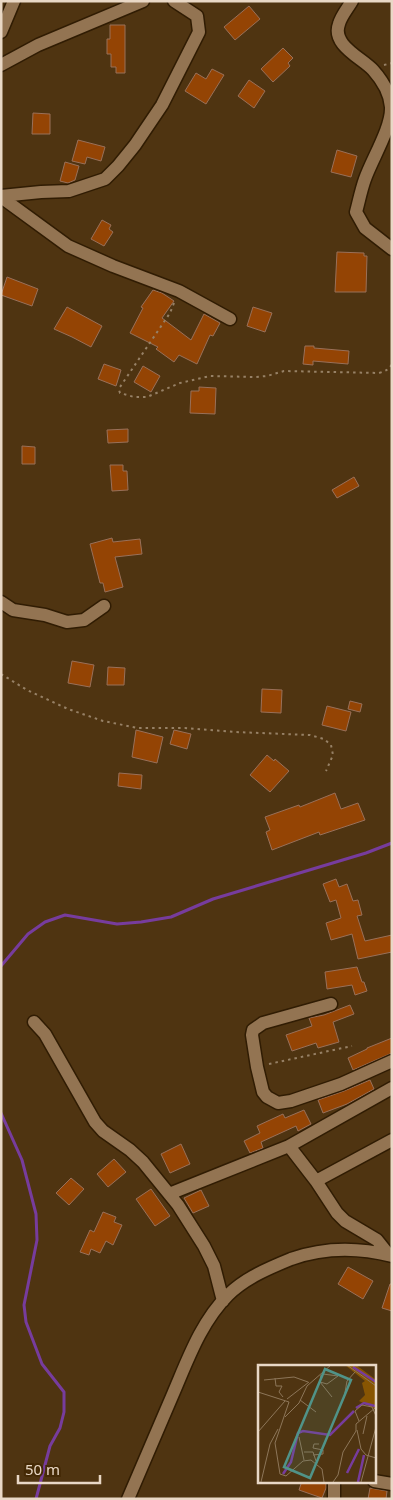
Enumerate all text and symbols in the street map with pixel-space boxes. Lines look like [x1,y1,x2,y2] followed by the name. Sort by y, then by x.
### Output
[258,1365,376,1482] inset map
[18,1452,100,1484] scale bar
[25,1459,60,1479] text: 50 m

